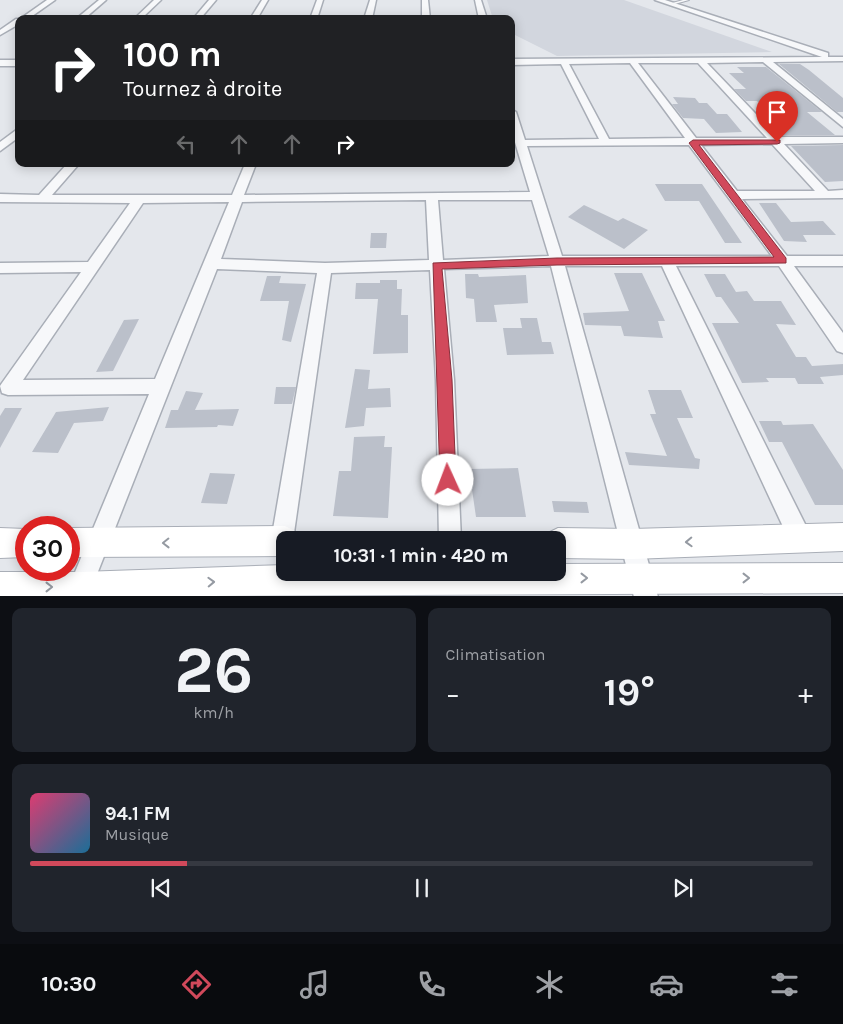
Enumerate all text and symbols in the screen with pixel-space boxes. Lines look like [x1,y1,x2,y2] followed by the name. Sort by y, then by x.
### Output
[123,34,222,75] text: 100 m
[40,35,105,100] icon: right
[123,76,282,102] text: Tournez à droite
[756,91,798,142] pin
[763,98,791,126] icon: arrive
[172,130,200,158] icon: left
[225,130,253,158] icon: ahead
[278,130,306,158] icon: ahead
[331,130,359,158] icon: right
[421,453,473,505] position arrow
[15,516,80,581] speed limit sign: 30
[685,536,693,547] one-way arrow
[162,538,170,548] one-way arrow
[333,545,509,567] text: 10:31 · 1 min · 420 m
[580,573,588,583] one-way arrow
[742,573,750,583] one-way arrow
[207,577,215,588] one-way arrow
[45,582,53,592] one-way arrow
[174,632,253,708] text: 26
[446,645,546,664] text: Climatisation
[604,670,655,715] text: 19°
[446,677,460,710] text: −
[798,677,813,710] text: +
[193,703,234,722] text: km/h
[105,803,171,825] text: 94.1 FM
[105,825,169,844] text: Musique
[147,874,175,902] icon: previous
[408,874,436,902] icon: pause
[669,874,697,902] icon: next
[179,967,214,1002] icon: directions
[297,967,332,1002] icon: music
[414,967,449,1002] icon: phone
[532,967,567,1002] icon: climate
[649,967,684,1002] icon: car
[767,967,802,1002] icon: filters
[41,971,97,997] text: 10:30

